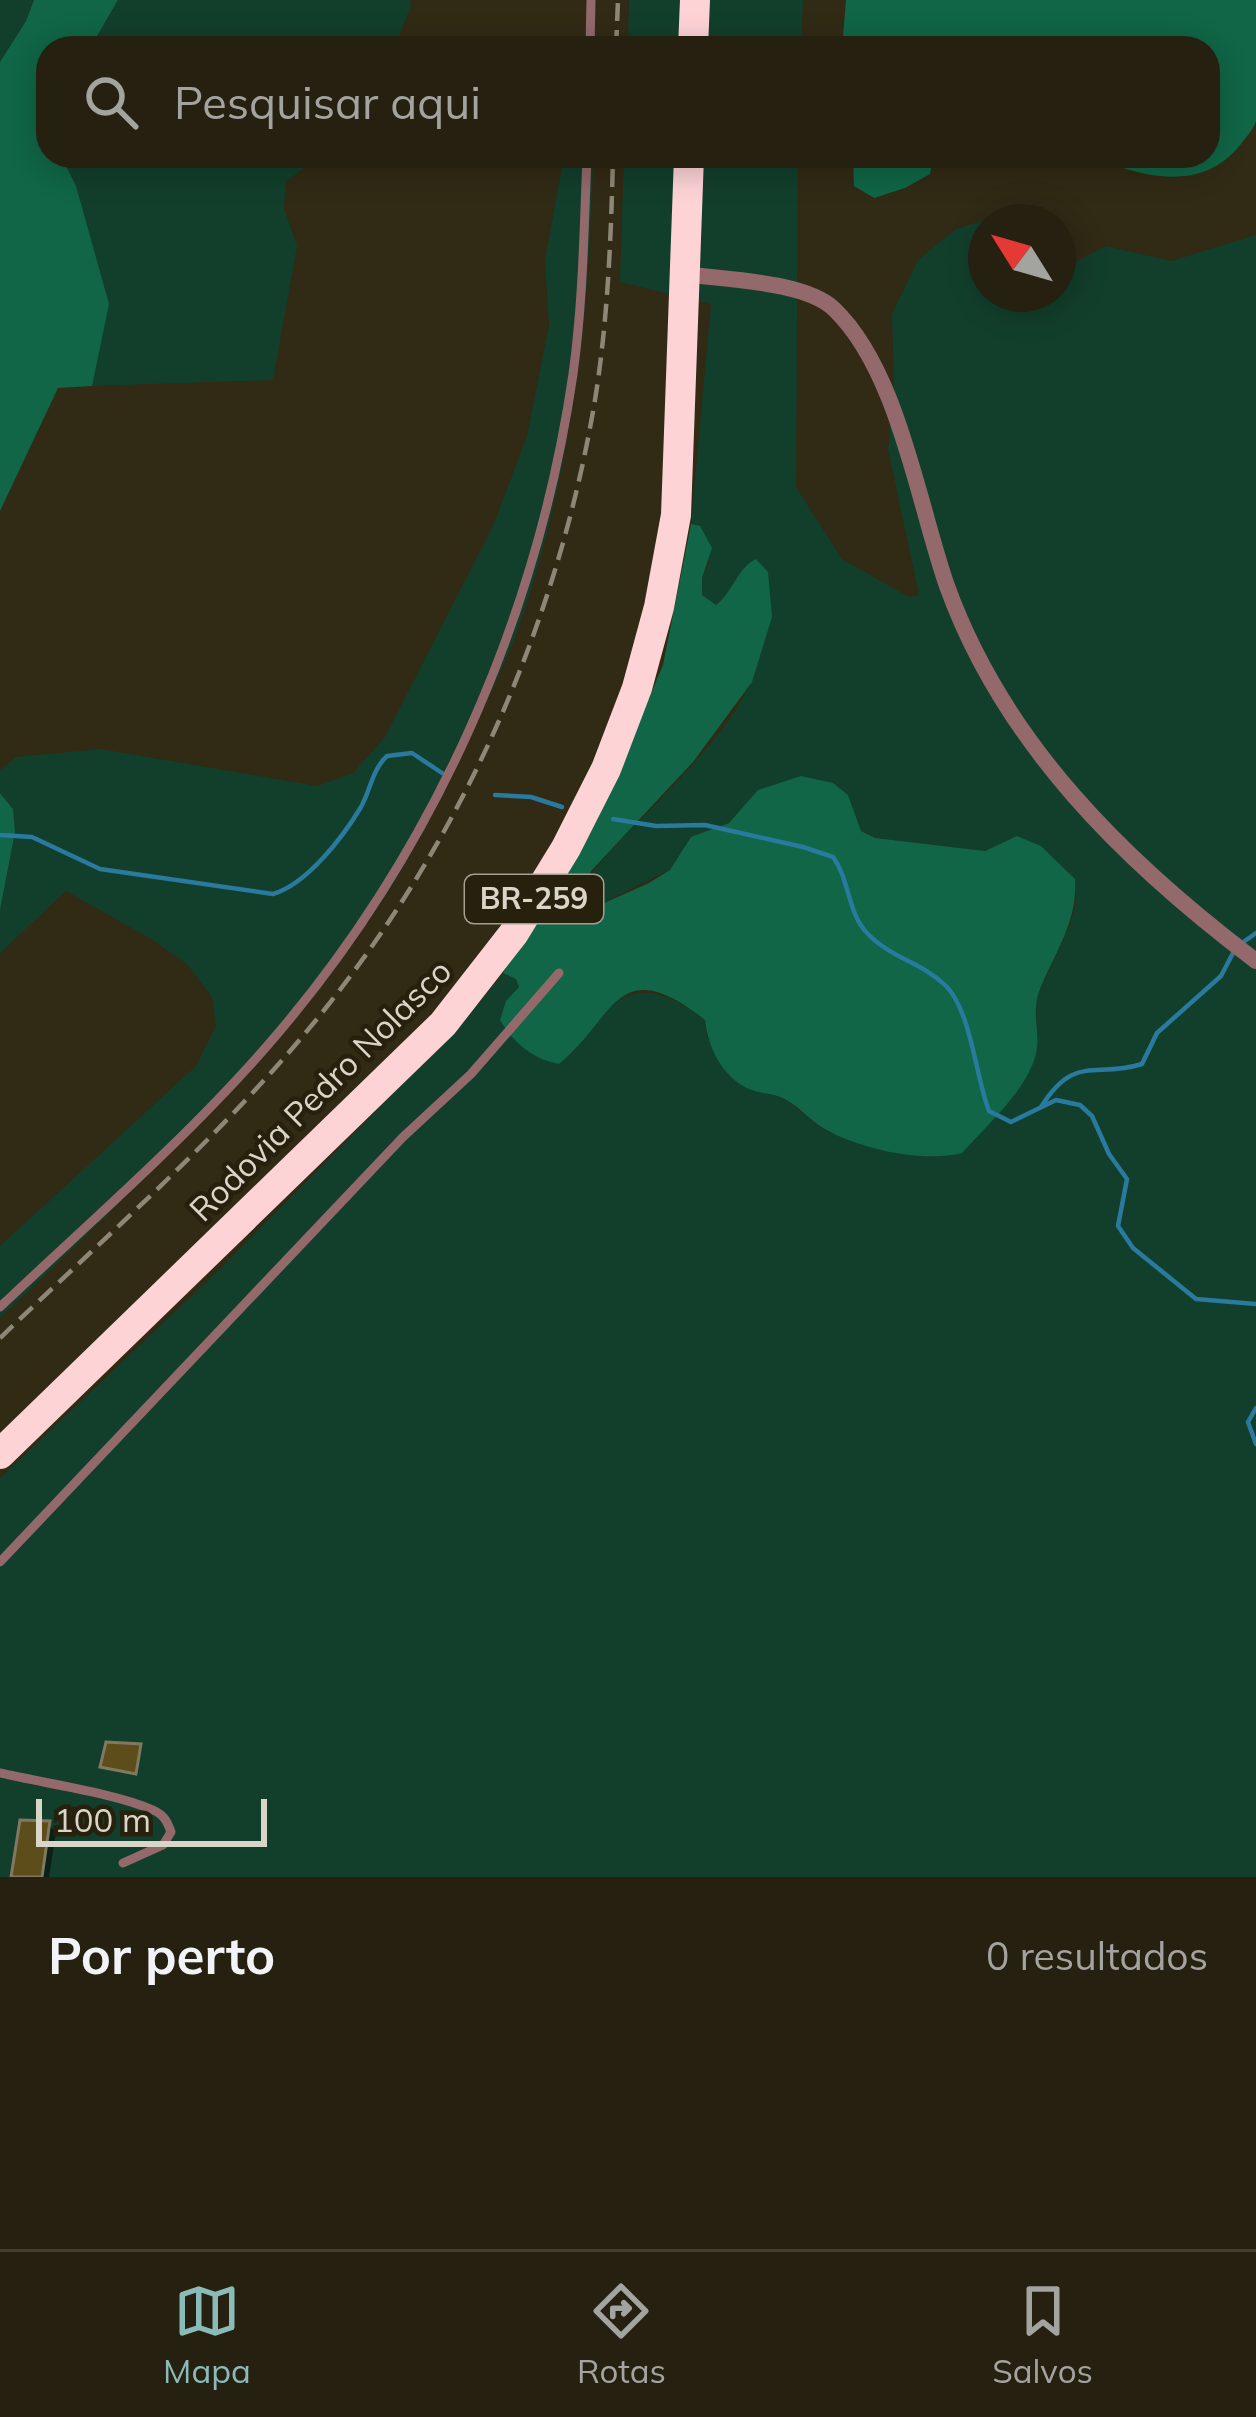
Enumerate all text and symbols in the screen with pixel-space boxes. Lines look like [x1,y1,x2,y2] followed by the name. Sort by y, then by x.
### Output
[36,36,1220,168] search box
[78,69,144,135] icon: search
[174,74,481,130] text: Pesquisar aqui
[968,204,1076,312] north arrow
[465,875,603,923] road number: BR-259
[180,950,459,1229] street label: Rodovia Pedro Nolasco
[36,1793,267,1846] scale bar
[54,1799,151,1840] text: 100 m
[48,1923,275,1987] text: Por perto
[986,1931,1208,1980] text: 0 resultados
[163,2278,251,2391] tab: Mapa
[577,2278,666,2391] tab: Rotas
[992,2278,1093,2391] tab: Salvos

